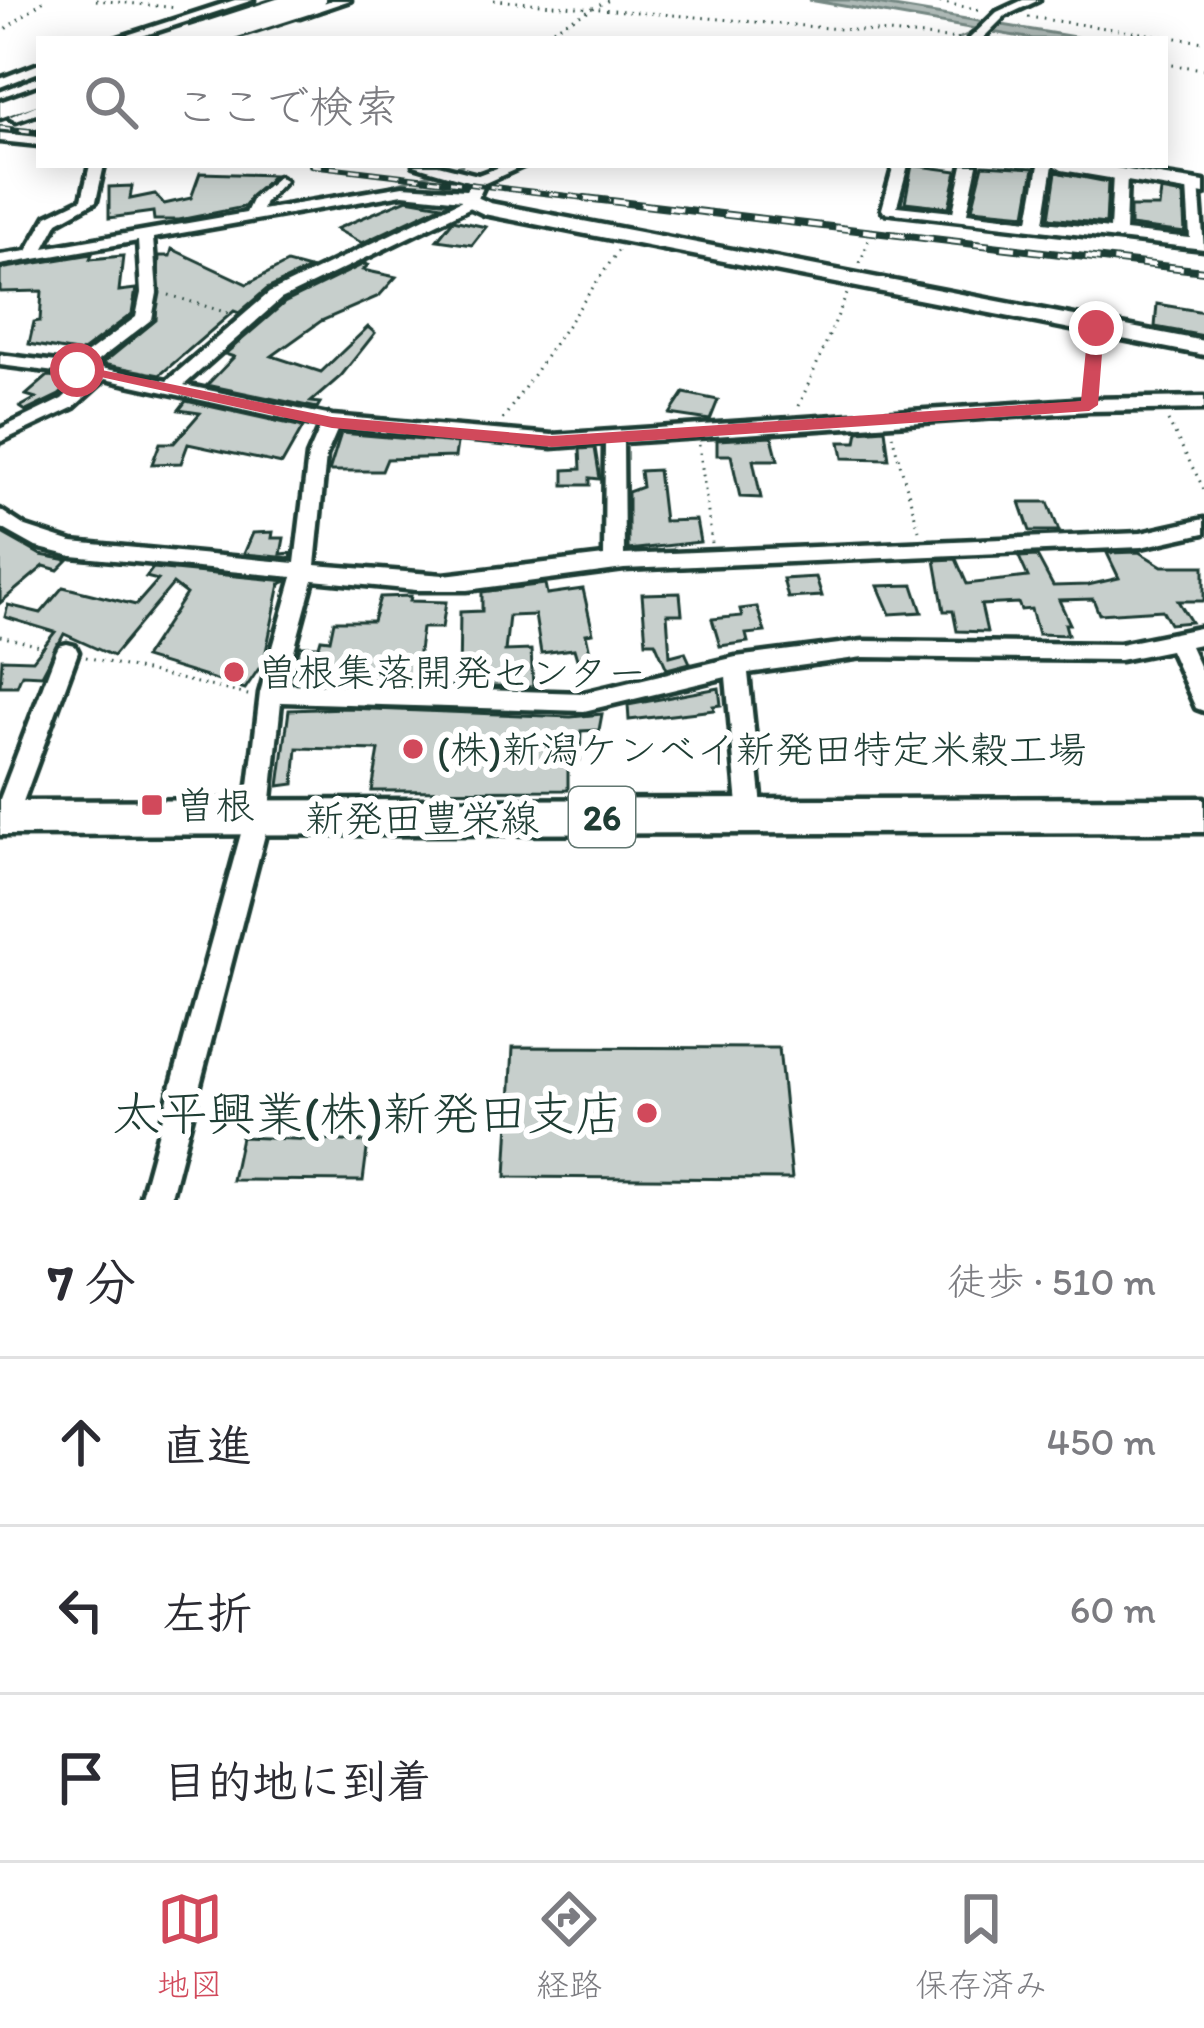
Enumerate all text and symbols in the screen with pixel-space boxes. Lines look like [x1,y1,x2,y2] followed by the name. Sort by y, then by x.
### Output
[36,36,1168,168] search box
[78,69,144,135] icon: search
[174,79,399,133] text: ここで検索
[1069,301,1123,355] route end
[50,343,104,397] route start
[258,649,646,696] place label: 曽根集落開発センター
[221,659,247,685] marker: 曽根集落開発センター
[437,726,1086,773] place label: (株)新潟ケンベイ新発田特定米穀工場
[400,736,426,762] marker: (株)新潟ケンベイ新発田特定米穀工場
[176,782,254,829] place label: 曽根
[569,787,635,847] road number: 26
[139,792,165,818] marker: 曽根
[305,795,539,842] street label: 新発田豊栄線
[112,1084,623,1142] place label: 太平興業(株)新発田支店
[634,1100,660,1126] marker: 太平興業(株)新発田支店
[48,1252,136,1313] text: 7 分
[947,1258,1156,1305] text: 徒歩 · 510 m
[48,1409,114,1475] icon: ahead
[162,1418,252,1472] text: 直進
[1046,1418,1156,1465] text: 450 m
[48,1577,114,1643] icon: left
[162,1586,252,1640] text: 左折
[1070,1586,1156,1633] text: 60 m
[48,1745,114,1811] icon: arrive
[162,1754,432,1808] text: 目的地に到着
[157,1886,223,2006] tab: 地図
[536,1886,602,2006] tab: 経路
[915,1886,1047,2006] tab: 保存済み

